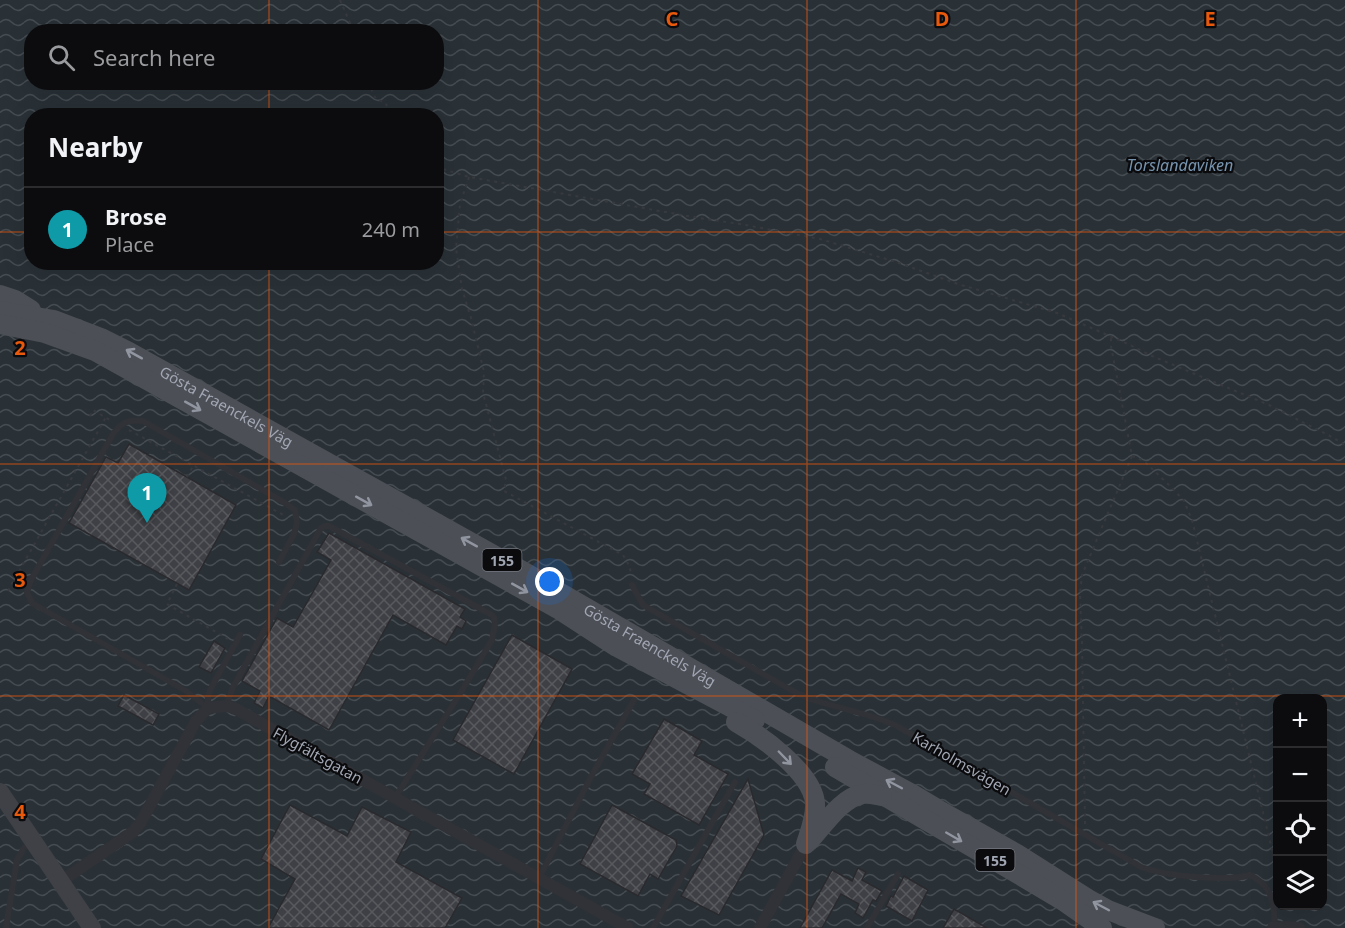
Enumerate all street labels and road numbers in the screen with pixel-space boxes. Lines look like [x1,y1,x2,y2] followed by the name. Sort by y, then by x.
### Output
[156,361,297,451] street label: Gösta Fraenckels Väg
[482,549,522,571] road number: 155
[580,599,720,691] street label: Gösta Fraenckels Väg
[270,722,366,788] street label: Flygfältsgatan
[909,727,1015,799] street label: Karholmsvägen
[976,849,1014,871] road number: 155

